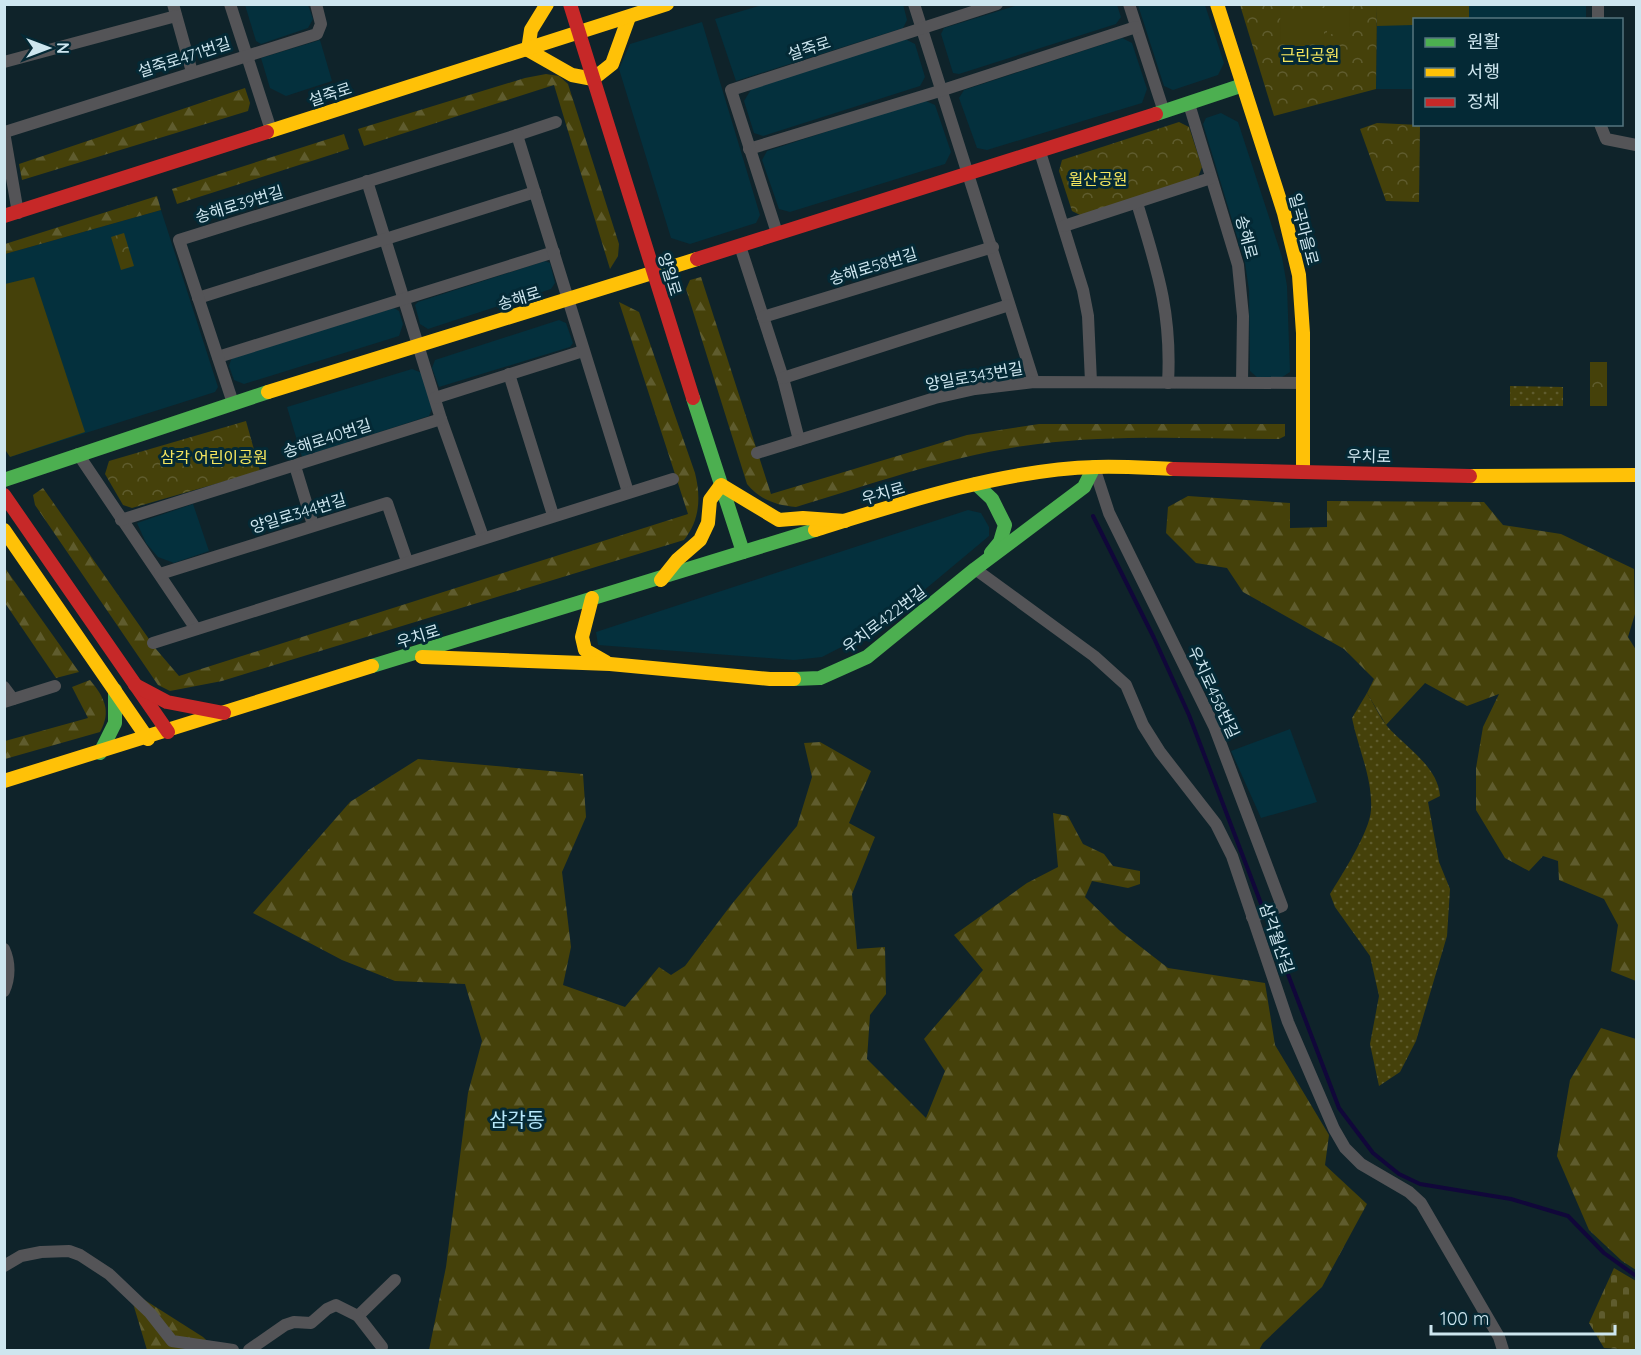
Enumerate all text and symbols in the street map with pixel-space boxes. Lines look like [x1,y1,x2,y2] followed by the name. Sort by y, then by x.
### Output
[18,18,78,78] north arrow
[1413,18,1623,126] legend
[1467,30,1500,53] text: 원활
[785,32,833,64] street label: 설죽로
[135,33,233,81] street label: 설죽로471번길
[53,42,73,54] text: N
[1281,45,1339,65] park label: 근린공원
[1467,60,1500,83] text: 서행
[306,78,354,110] street label: 설죽로
[1467,90,1500,113] text: 정체
[1069,169,1127,189] park label: 월산공원
[193,181,285,227] street label: 송해로39번길
[1285,191,1323,267] street label: 일곡마을로
[1232,213,1262,261] street label: 송해로
[827,243,919,289] street label: 송해로58번길
[654,250,686,298] street label: 양일로
[495,282,543,314] street label: 송해로
[924,358,1024,394] street label: 양일로343번길
[280,414,374,462] street label: 송해로40번길
[1347,446,1392,466] street label: 우치로
[160,447,268,467] park label: 삼각 어린이공원
[859,477,907,509] street label: 우치로
[248,489,348,537] street label: 양일로344번길
[838,581,930,657] street label: 우치로422번길
[394,620,442,652] street label: 우치로
[1184,643,1244,741] street label: 우치로458번길
[1256,900,1298,976] street label: 삼각월산길
[489,1107,545,1132] district label: 삼각동
[1431,1298,1616,1336] scale bar
[1440,1307,1489,1330] text: 100 m

